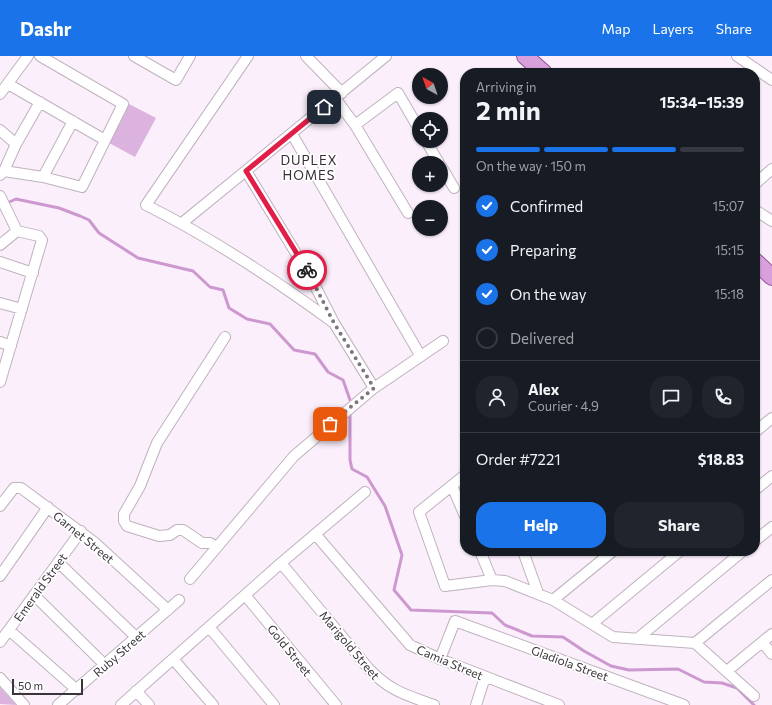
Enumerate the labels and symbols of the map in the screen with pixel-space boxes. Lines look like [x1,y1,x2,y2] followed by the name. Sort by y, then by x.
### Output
[412,68,448,104] north arrow
[307,90,341,124] pin
[280,152,338,183] district label: DUPLEX HOMES
[287,250,327,290] courier
[313,407,347,441] pin
[51,508,117,566] street label: Garnet Street
[11,550,70,624] street label: Emerald Street
[317,608,383,682] street label: Marigold Street
[265,621,315,679] street label: Gold Street
[90,627,148,679] street label: Ruby Street
[415,642,485,682] street label: Camia Street
[530,643,610,683] street label: Gladiola Street
[12,677,83,696] scale bar

